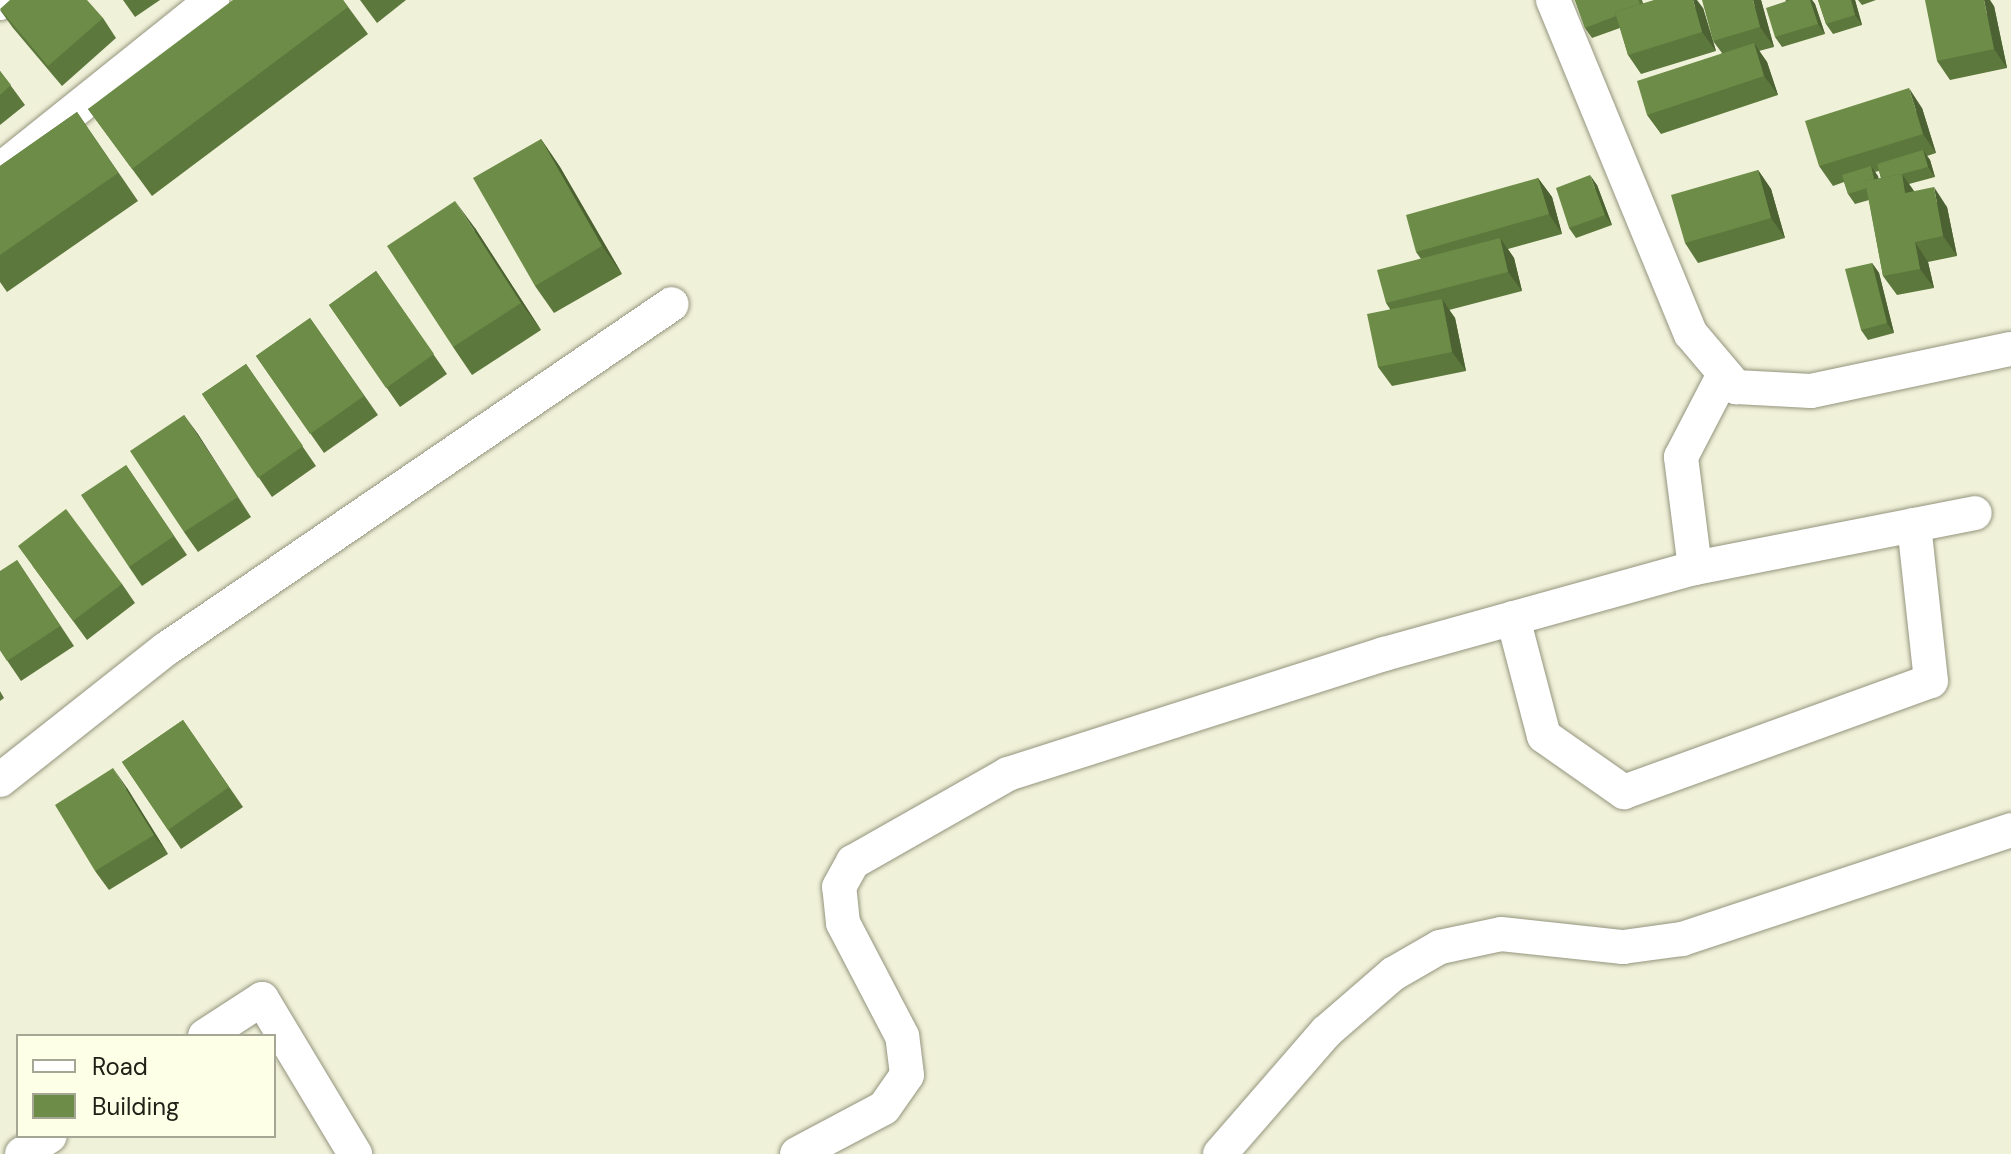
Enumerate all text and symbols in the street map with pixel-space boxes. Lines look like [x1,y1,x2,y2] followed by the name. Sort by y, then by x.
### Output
[16,1034,276,1138] legend
[92,1051,148,1082] text: Road
[92,1091,179,1122] text: Building

